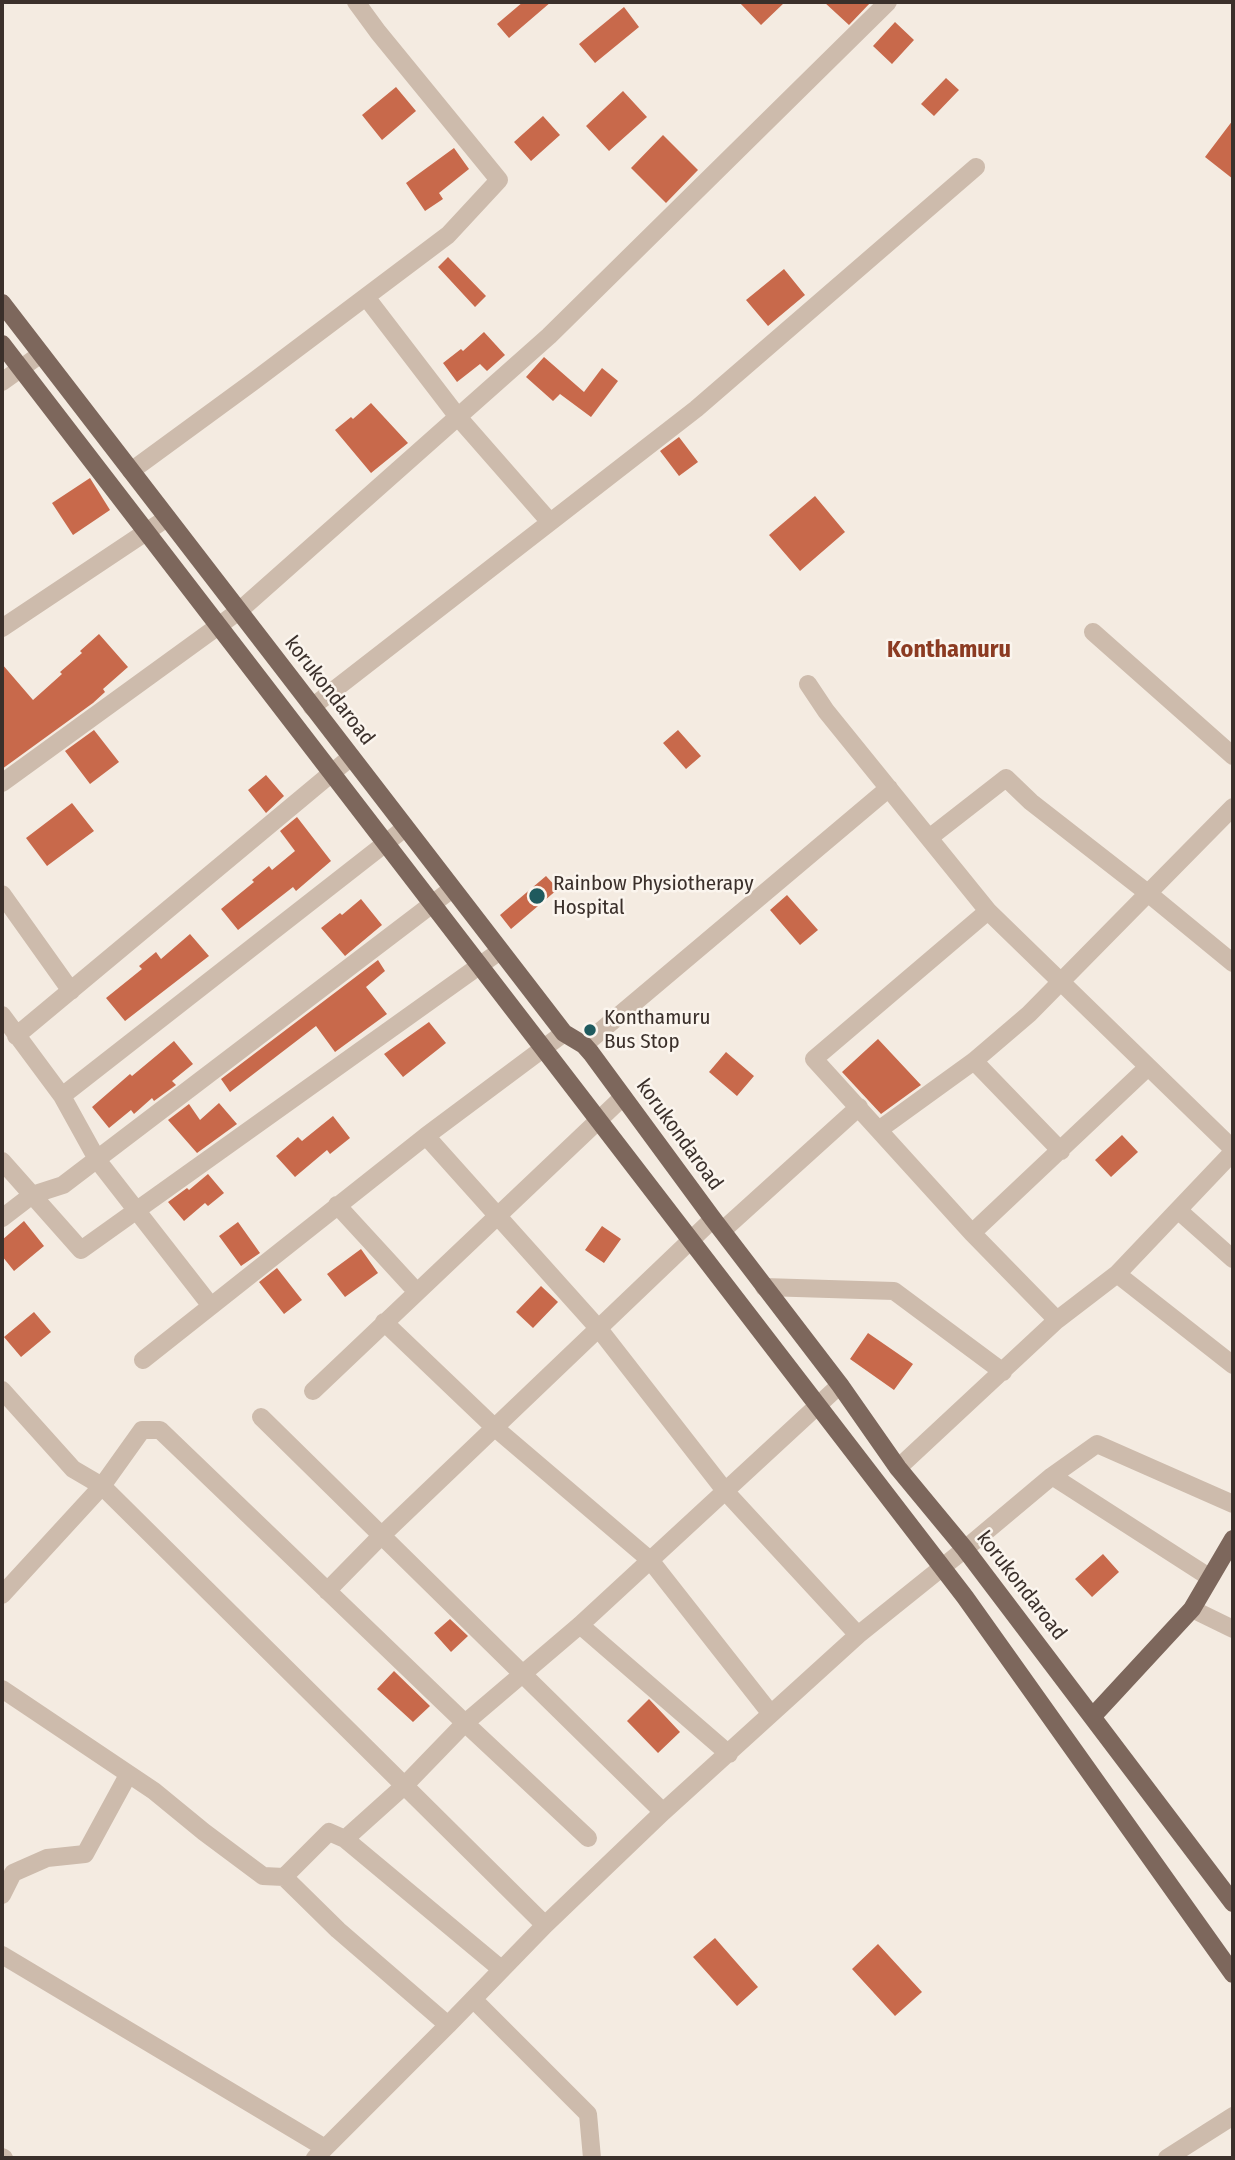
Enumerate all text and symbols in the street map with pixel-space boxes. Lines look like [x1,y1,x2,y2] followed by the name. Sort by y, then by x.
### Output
[279,631,379,751] street label: korukondaroad
[887,636,1011,664] district label: Konthamuru
[553,871,754,921] place label: Rainbow Physiotherapy Hospital
[527,886,547,906] marker: Rainbow Physiotherapy Hospital
[604,1005,711,1055] place label: Konthamuru Bus Stop
[582,1022,598,1038] marker: Konthamuru Bus Stop
[630,1074,728,1196] street label: korukondaroad
[971,1526,1071,1646] street label: korukondaroad

